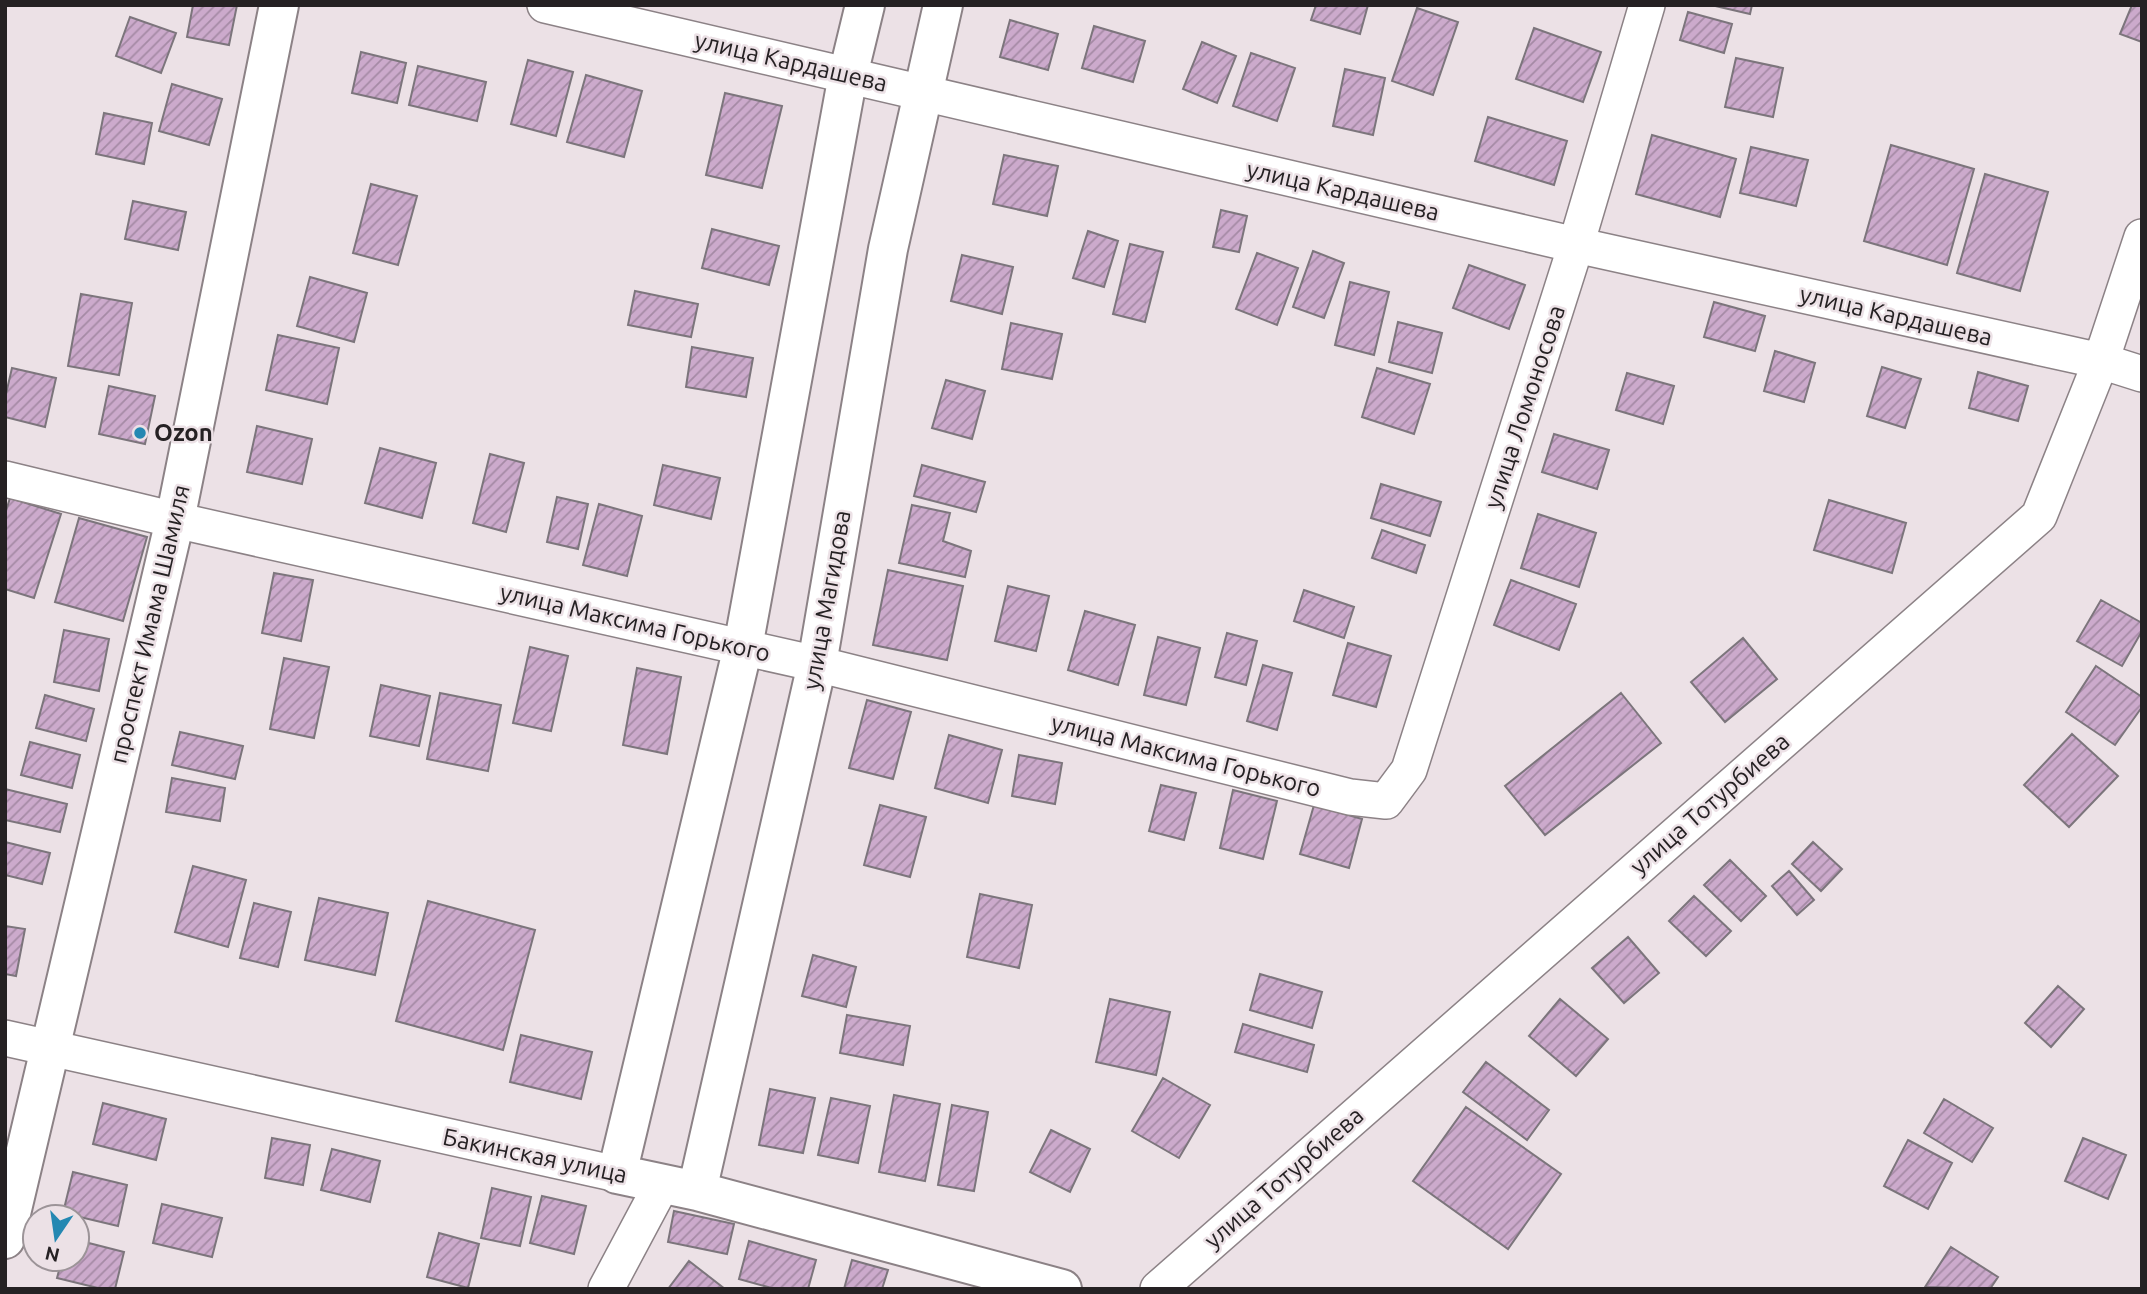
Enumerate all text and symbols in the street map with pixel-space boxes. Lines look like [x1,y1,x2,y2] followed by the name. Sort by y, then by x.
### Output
[692,26,890,97] street label: улица Кардашева
[1244,155,1442,226] street label: улица Кардашева
[1797,280,1995,351] street label: улица Кардашева
[1479,302,1570,512] street label: улица Ломоносова
[154,419,213,446] place label: Ozon
[132,425,148,441] marker: Ozon
[104,482,195,766] street label: проспект Имама Шамиля
[797,508,856,692] street label: улица Магидова
[497,578,773,667] street label: улица Максима Горького
[1049,709,1324,802] street label: улица Максима Горького
[1625,727,1794,880] street label: улица Тотурбиева
[1199,1101,1368,1254] street label: улица Тотурбиева
[441,1123,630,1188] street label: Бакинская улица
[21,1203,91,1273] north arrow
[43,1242,62,1267] text: N

